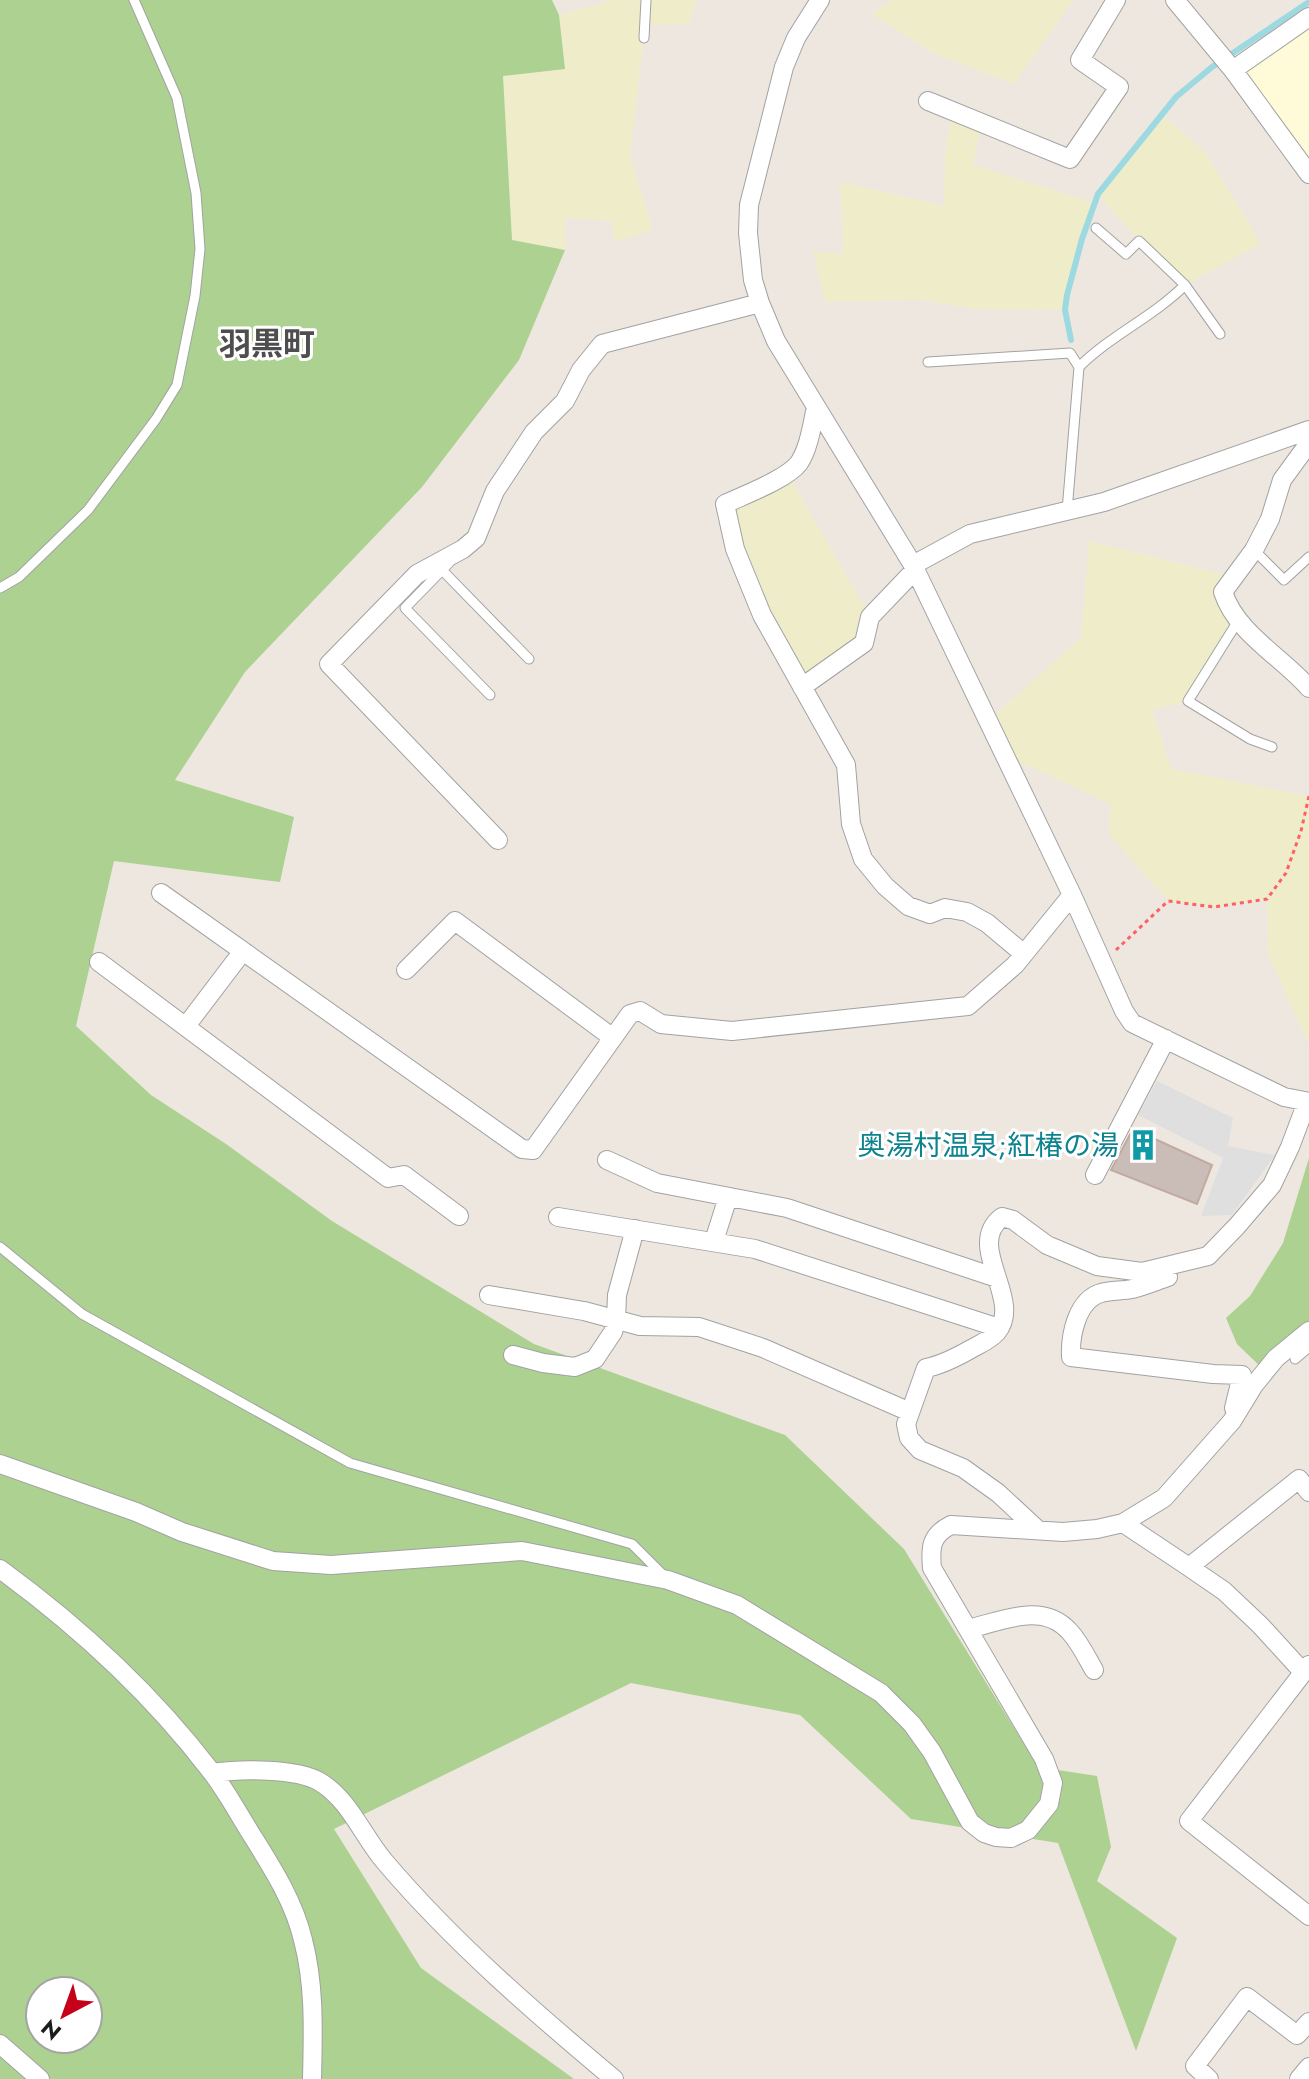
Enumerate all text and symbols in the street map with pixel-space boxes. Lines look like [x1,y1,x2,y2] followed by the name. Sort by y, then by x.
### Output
[219,321,315,367] district label: 羽黒町
[858,1125,1119,1166] place label: 奥湯村温泉;紅椿の湯
[1126,1128,1160,1162] building icon: 奥湯村温泉;紅椿の湯
[24,1975,104,2055] north arrow
[34,2012,68,2048] text: N

